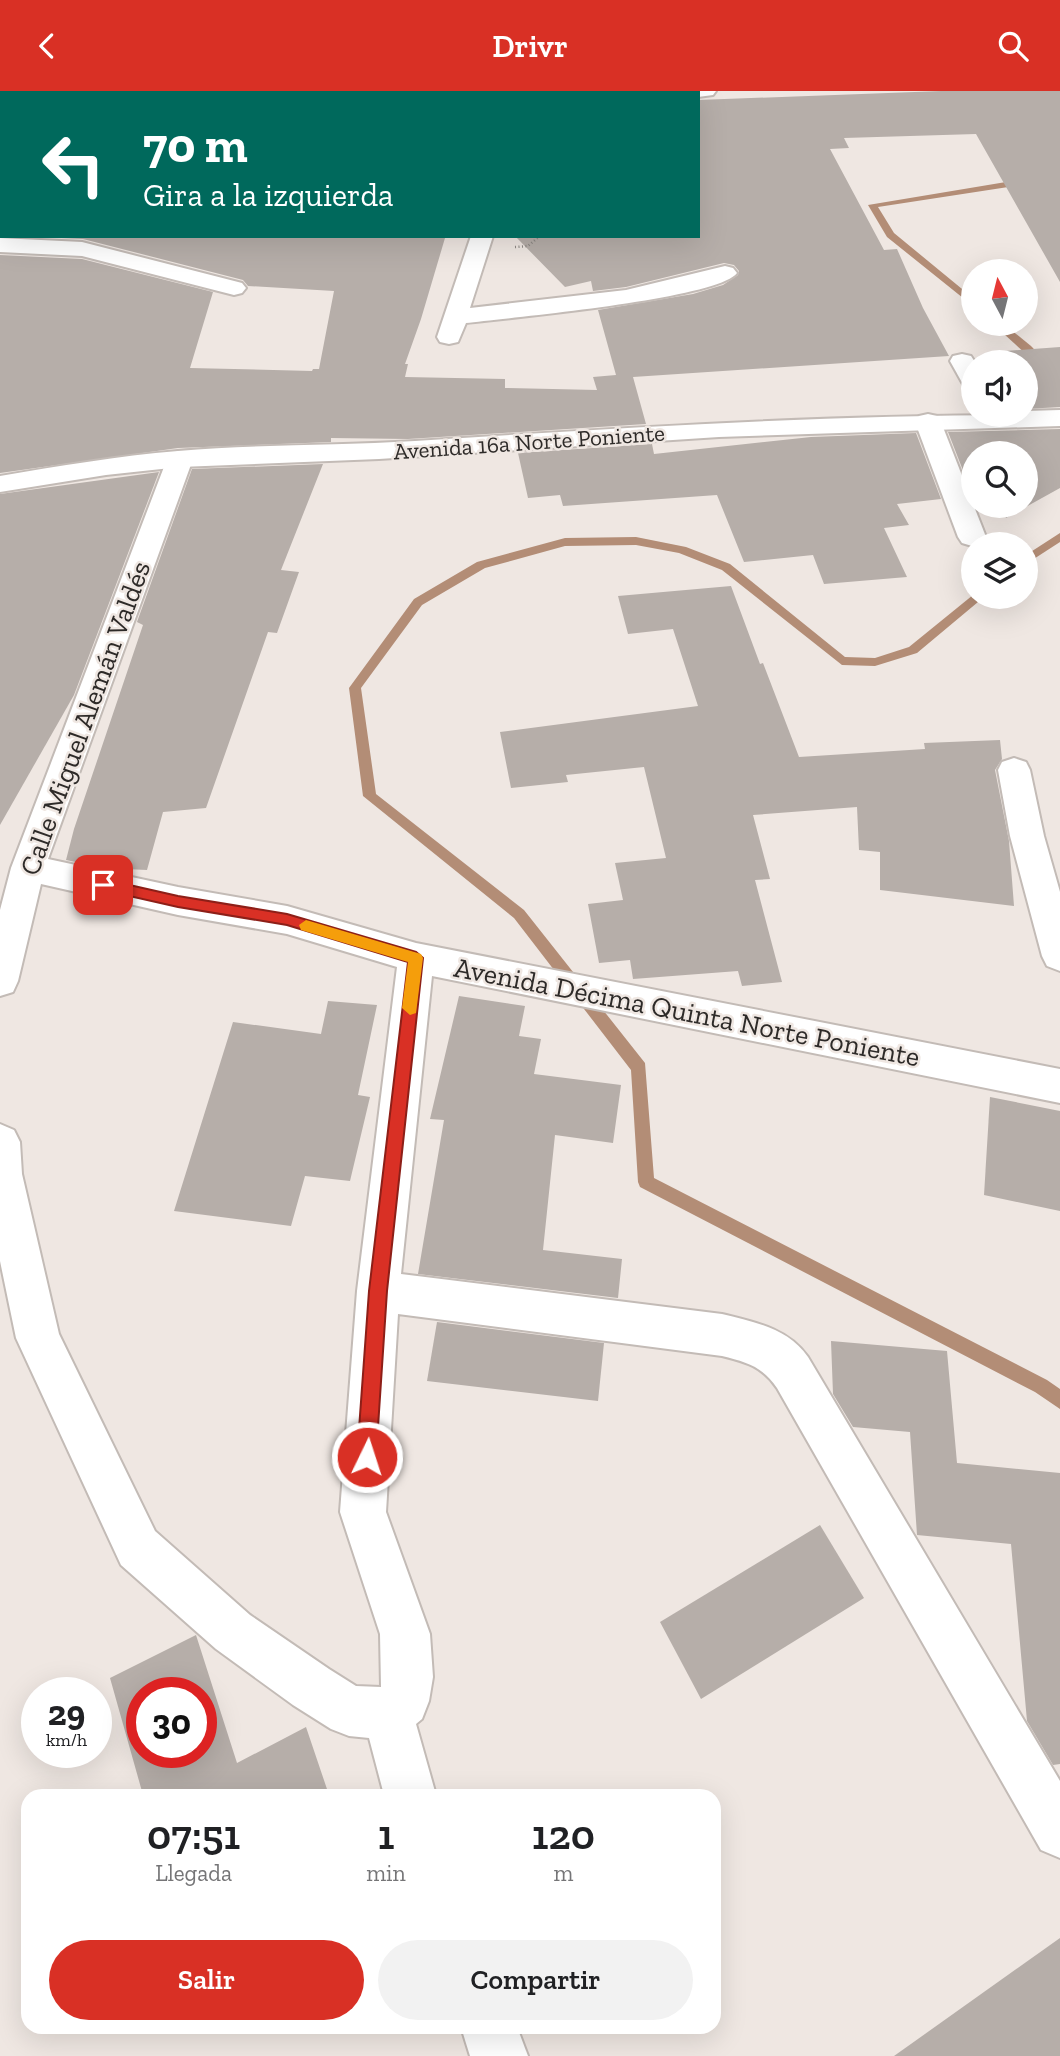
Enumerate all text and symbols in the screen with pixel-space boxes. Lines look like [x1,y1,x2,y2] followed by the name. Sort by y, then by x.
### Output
[28,27,66,65] icon: back
[492,27,568,65] text: Drivr
[994,27,1032,65] icon: search
[143,116,248,175] text: 70 m
[28,119,119,210] icon: left
[143,176,394,214] text: Gira a la izquierda
[961,259,1038,336] north arrow
[961,259,1038,609] map controls
[961,350,1038,427] button: sound
[392,419,666,465] street label: Avenida 16a Norte Poniente
[961,441,1038,518] button: search
[961,532,1038,609] button: layers
[13,556,157,880] street label: Calle Miguel Alemán Valdés
[73,855,133,915] pin
[84,866,122,904] icon: arrive
[451,951,923,1073] street label: Avenida Décima Quinta Norte Poniente
[330,1420,404,1494] position arrow
[126,1677,217,1768] speed limit sign: 30
[48,1692,85,1734] text: 29
[46,1729,87,1751] text: km/h
[147,1809,240,1860] text: 07:51
[378,1809,394,1860] text: 1
[532,1809,595,1860] text: 120
[155,1859,232,1887] text: Llegada
[366,1859,406,1887] text: min
[553,1859,573,1887] text: m
[49,1940,364,2020] button: Salir
[378,1940,693,2020] button: Compartir

